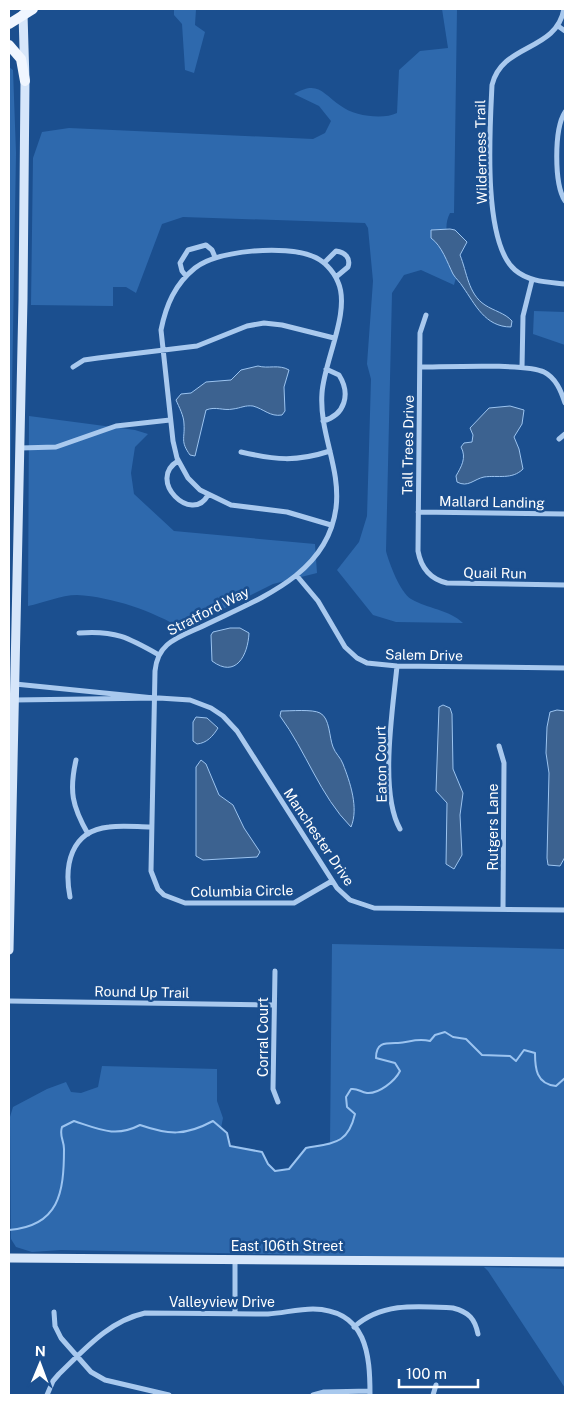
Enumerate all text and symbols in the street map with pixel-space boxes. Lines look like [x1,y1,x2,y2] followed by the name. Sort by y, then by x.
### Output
[472,100,490,204] street label: Wilderness Trail
[399,395,417,495] street label: Tall Trees Drive
[439,493,545,511] street label: Mallard Landing
[463,564,527,582] street label: Quail Run
[164,583,252,639] street label: Stratford Way
[385,646,463,664] street label: Salem Drive
[372,725,390,803] street label: Eaton Court
[485,783,501,870] street label: Rutgers Lane
[280,785,358,889] street label: Manchester Drive
[191,882,294,900] street label: Columbia Circle
[94,983,190,1001] street label: Round Up Trail
[255,997,271,1077] street label: Corral Court
[231,1238,343,1254] street label: East 106th Street
[169,1294,275,1310] street label: Valleyview Drive
[15,1339,65,1389] north arrow
[35,1343,46,1359] text: N
[399,1356,478,1388] scale bar
[406,1365,447,1382] text: 100 m

